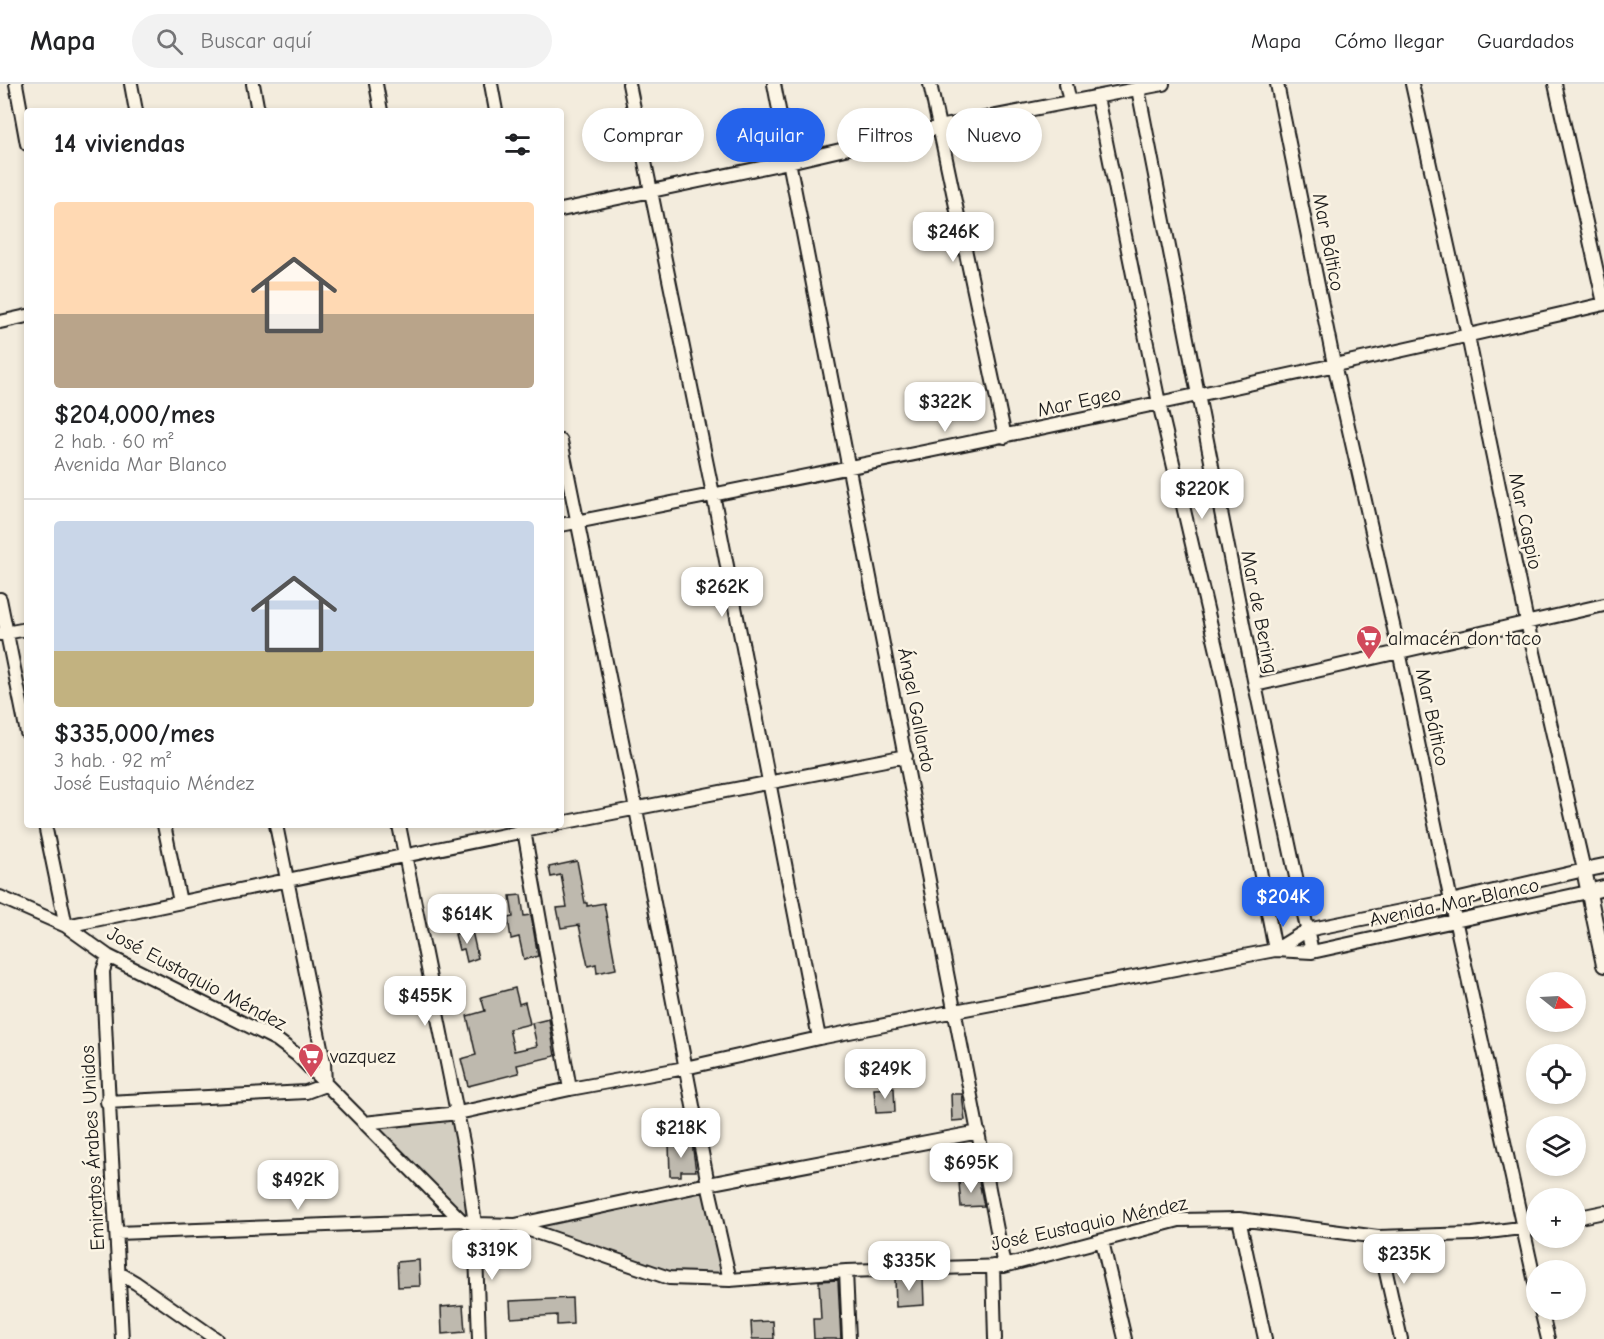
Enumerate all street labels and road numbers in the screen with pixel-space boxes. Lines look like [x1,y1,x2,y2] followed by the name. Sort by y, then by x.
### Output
[1308,191,1349,293] street label: Mar Báltico
[1035,381,1123,422] street label: Mar Egeo
[1504,471,1547,572] street label: Mar Caspio
[1236,548,1283,676] street label: Mar de Bering
[893,646,941,774] street label: Ángel Gallardo
[1411,666,1454,768] street label: Mar Báltico
[1367,873,1541,932] street label: Avenida Mar Blanco
[103,921,291,1036] street label: José Eustaquio Méndez
[75,1045,109,1251] street label: Emiratos Árabes Unidos
[989,1191,1190,1256] street label: José Eustaquio Méndez

